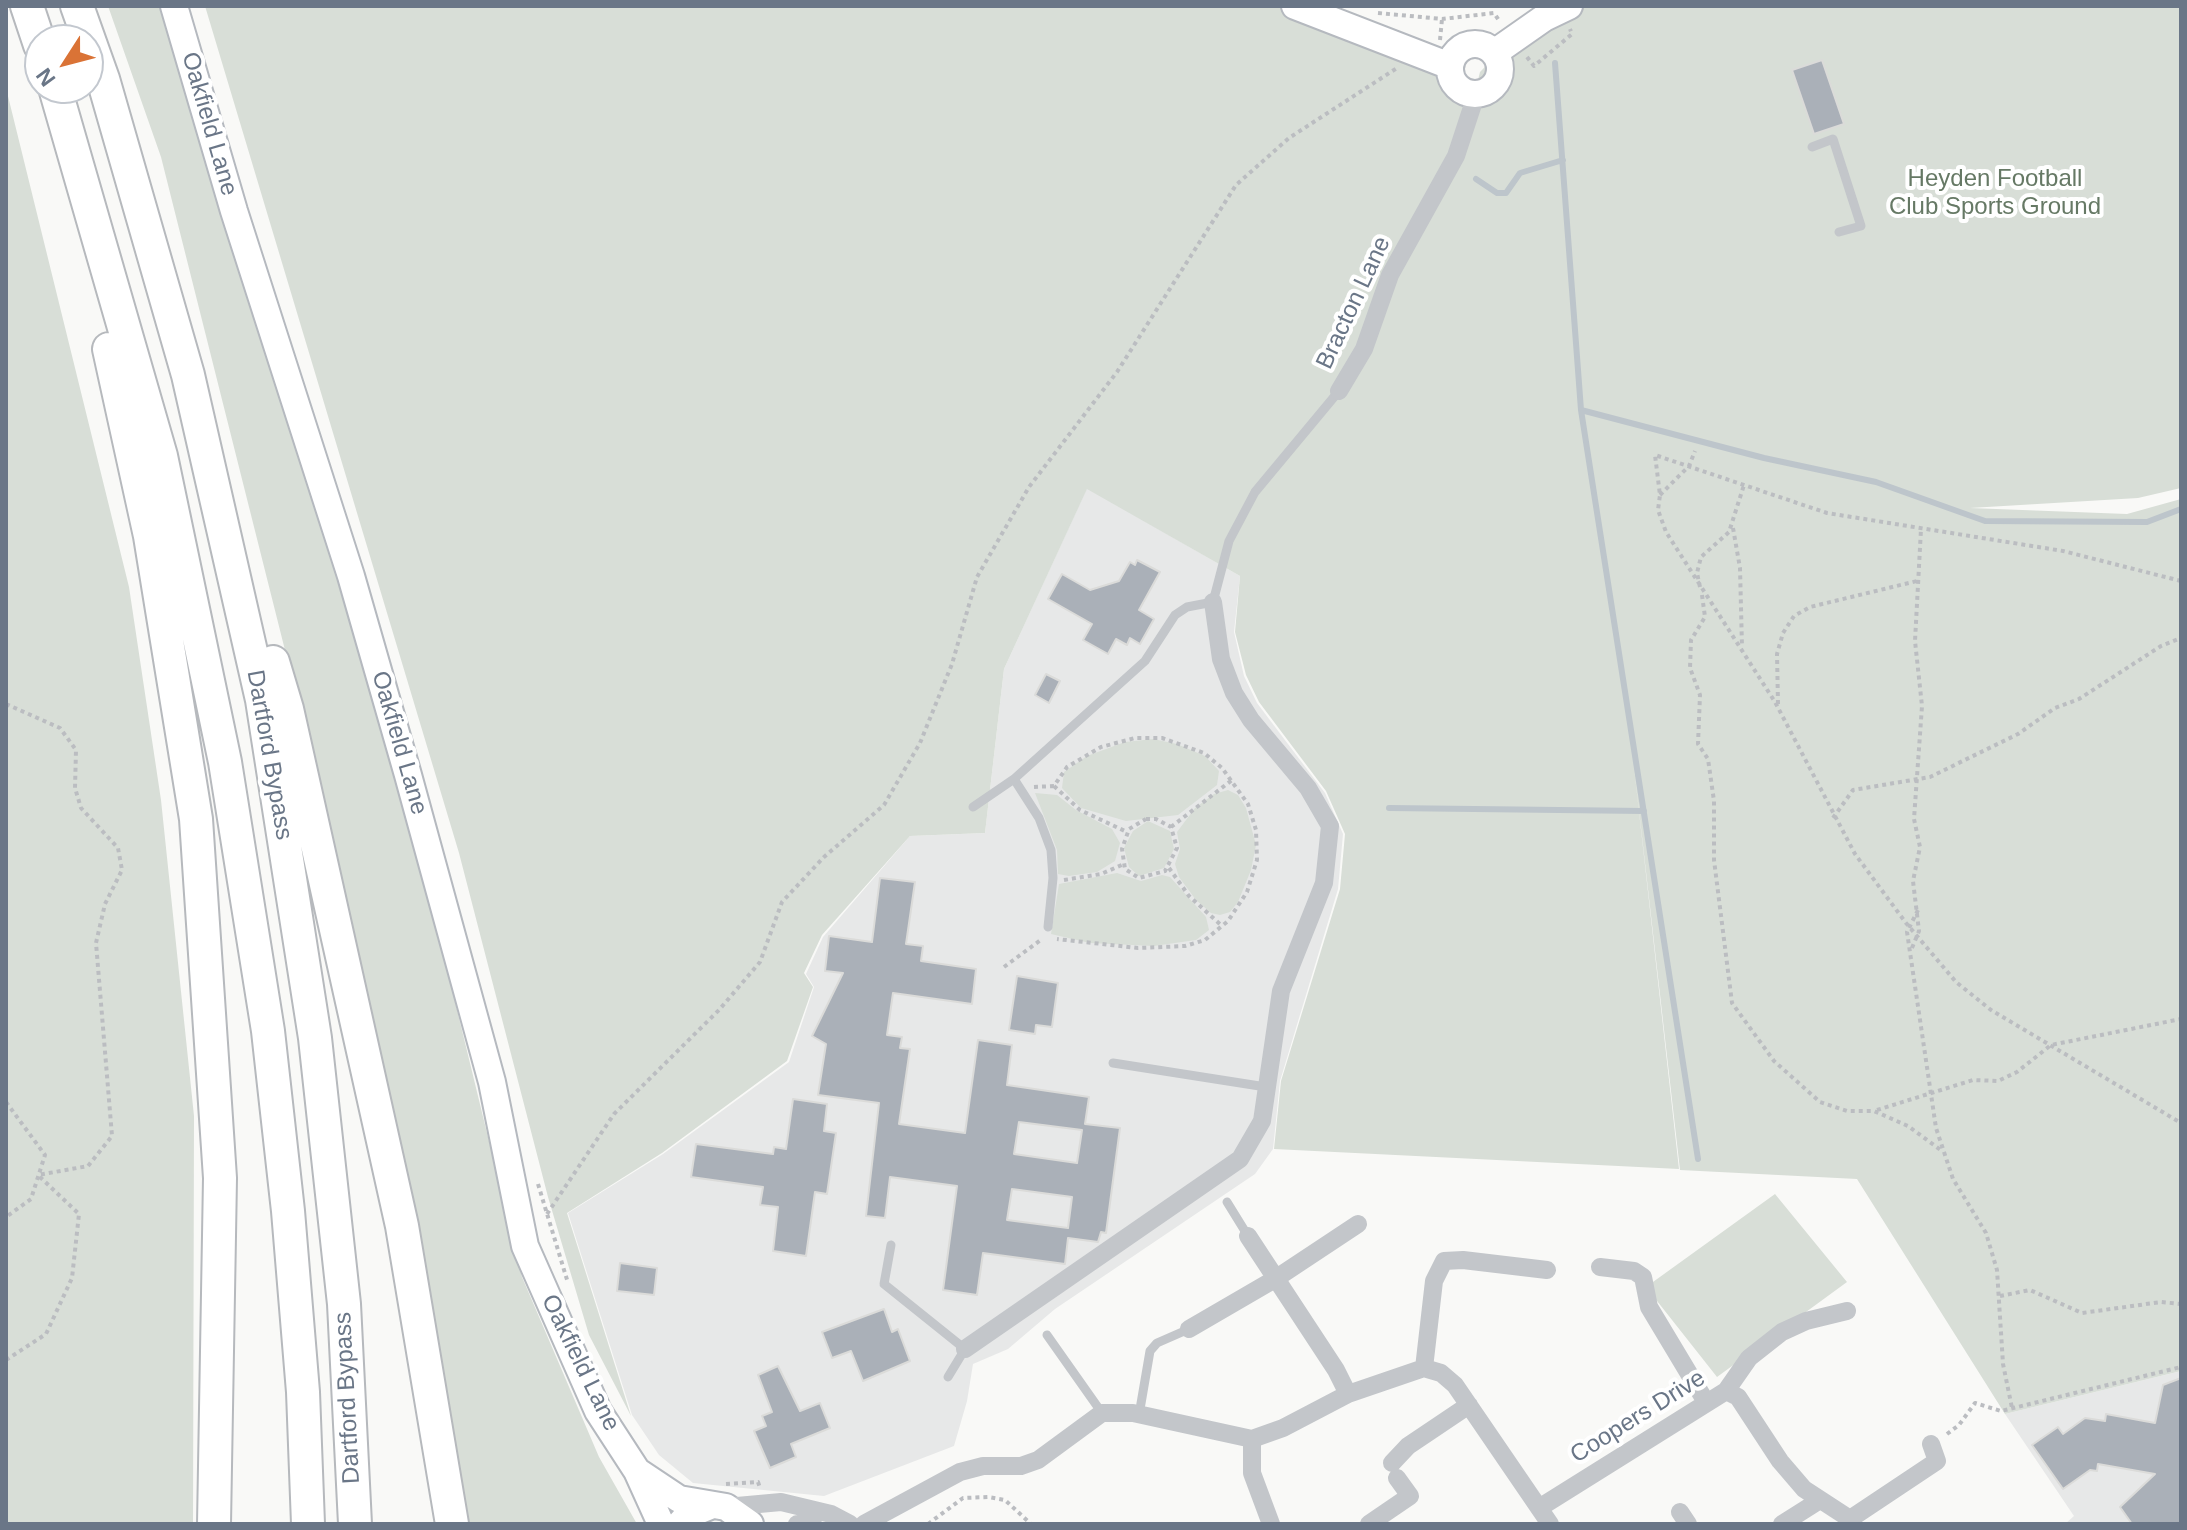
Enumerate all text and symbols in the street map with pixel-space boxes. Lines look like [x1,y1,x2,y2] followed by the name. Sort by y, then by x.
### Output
[24,24,104,104] north arrow
[175,49,243,199] street label: Oakfield Lane
[31,63,61,91] text: N
[1889,165,2101,221] park label: Heyden Football Club Sports Ground
[1311,232,1397,374] street label: Bracton Lane
[240,668,298,842] street label: Dartford Bypass
[365,668,433,818] street label: Oakfield Lane
[535,1290,625,1436] street label: Oakfield Lane
[329,1311,367,1485] street label: Dartford Bypass
[1565,1364,1711,1470] street label: Coopers Drive

